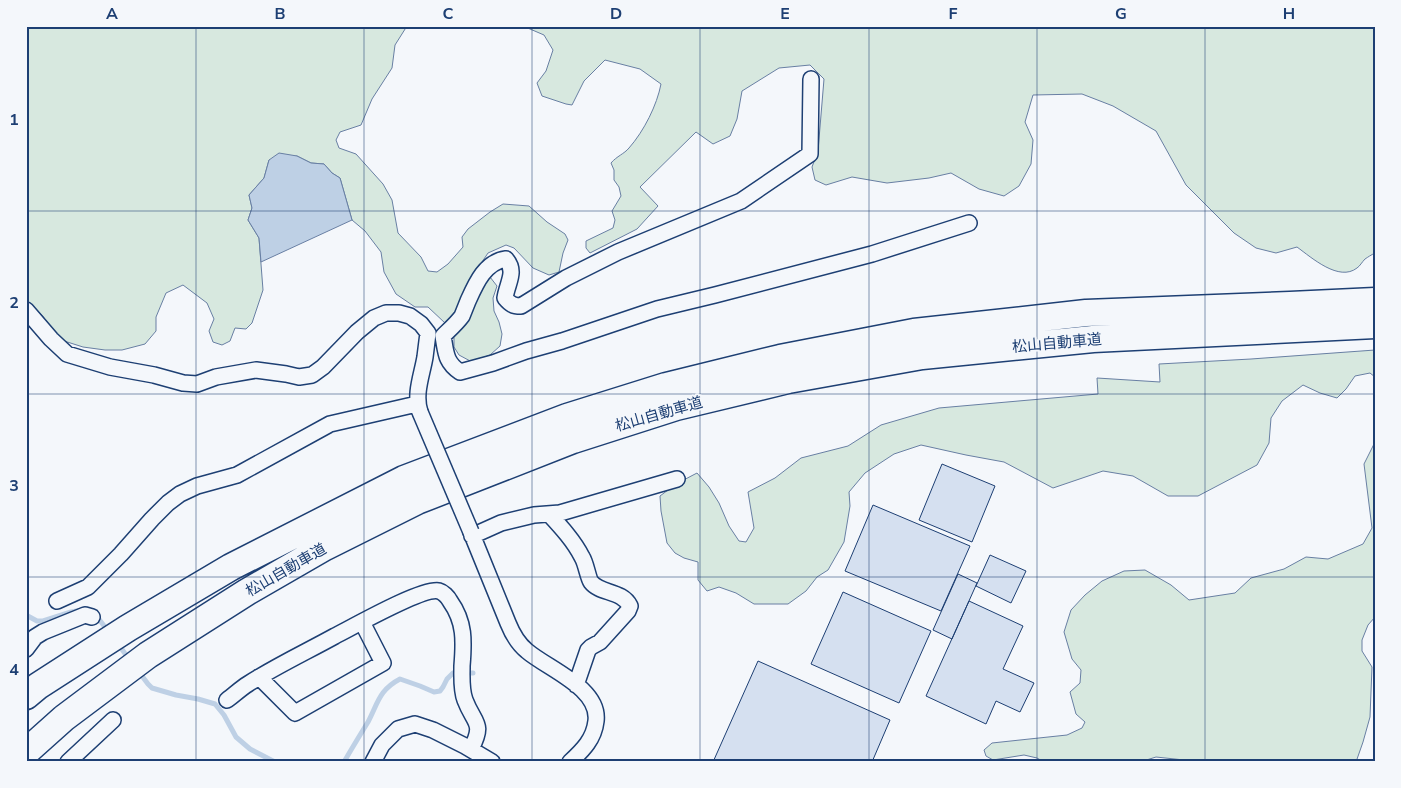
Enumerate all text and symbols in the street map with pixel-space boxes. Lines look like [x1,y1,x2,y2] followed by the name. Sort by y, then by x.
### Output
[106,3,118,25] text: A
[274,3,286,25] text: B
[443,3,454,25] text: C
[610,3,622,25] text: D
[780,3,790,25] text: E
[949,3,958,25] text: F
[1115,3,1127,25] text: G
[1283,3,1295,25] text: H
[9,109,19,131] text: 1
[9,292,19,314] text: 2
[1011,329,1103,357] street label: 松山自動車道
[613,392,705,436] street label: 松山自動車道
[9,475,19,497] text: 3
[242,539,330,601] street label: 松山自動車道
[9,659,19,681] text: 4

